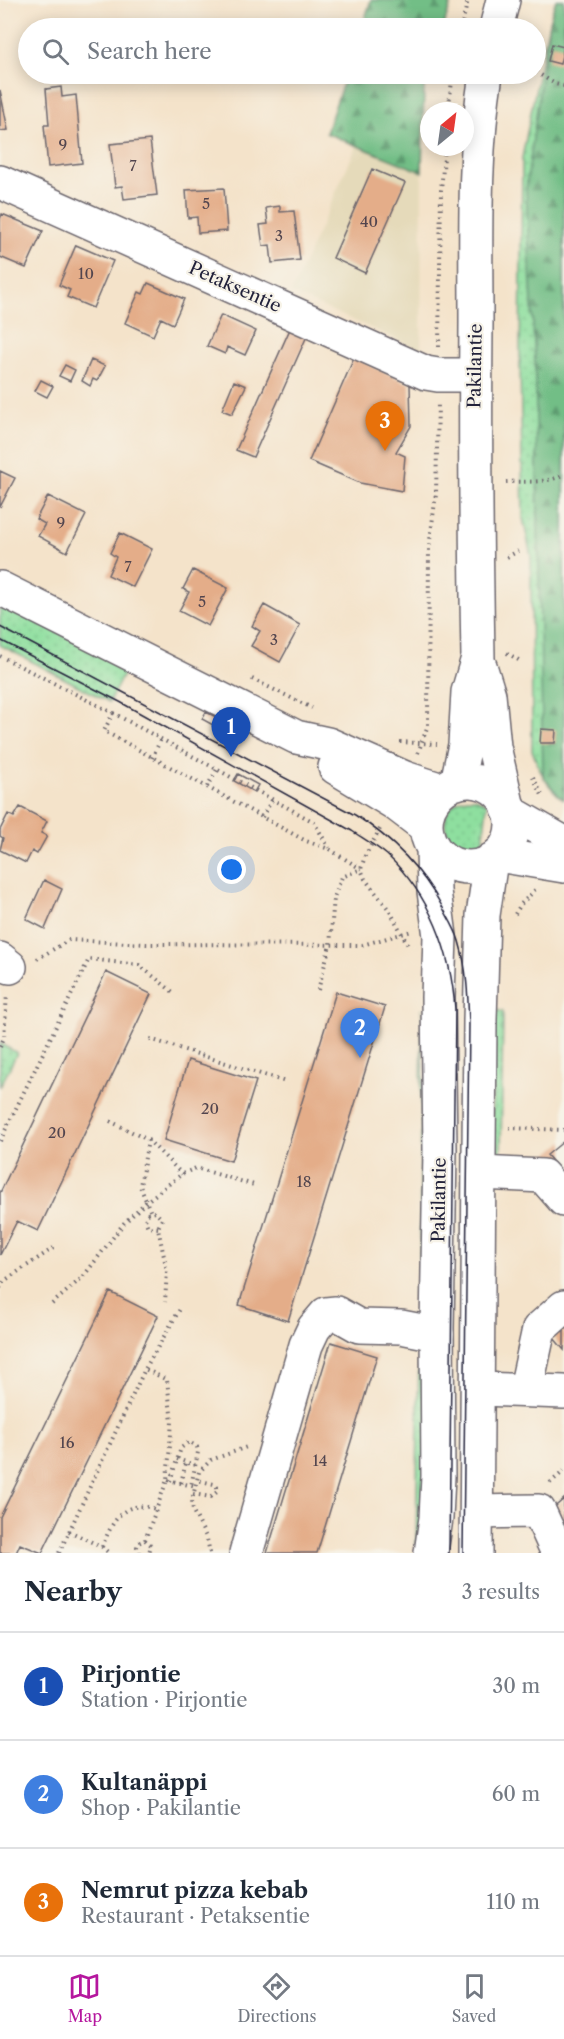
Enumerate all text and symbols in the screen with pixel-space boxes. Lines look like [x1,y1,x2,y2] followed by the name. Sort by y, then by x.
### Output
[18,18,546,84] search box
[39,35,72,68] icon: search
[87,38,212,65] text: Search here
[420,102,474,156] north arrow
[59,135,67,154] house number: 9
[129,156,137,175] house number: 7
[202,194,210,213] house number: 5
[360,212,378,231] house number: 40
[275,226,283,245] house number: 3
[185,257,285,317] street label: Petaksentie
[78,264,94,283] house number: 10
[463,323,487,409] street label: Pakilantie
[366,402,404,451] pin: 3
[57,513,65,532] house number: 9
[124,557,132,576] house number: 7
[198,592,206,611] house number: 5
[270,630,278,649] house number: 3
[212,708,250,757] pin: 1
[217,855,246,884] your location
[340,1008,380,1058] pin: 2
[201,1099,219,1118] house number: 20
[48,1123,66,1142] house number: 20
[427,1157,451,1243] street label: Pakilantie
[296,1172,312,1191] house number: 18
[59,1433,75,1452] house number: 16
[313,1451,327,1470] house number: 14
[24,1576,122,1608] text: Nearby
[462,1580,540,1604] text: 3 results
[81,1661,181,1688] text: Pirjontie
[39,1674,48,1698] text: 1
[492,1674,540,1698] text: 30 m
[81,1688,247,1712] text: Station · Pirjontie
[81,1769,207,1796] text: Kultanäppi
[38,1782,49,1806] text: 2
[492,1782,540,1806] text: 60 m
[81,1796,241,1820] text: Shop · Pakilantie
[81,1877,308,1904] text: Nemrut pizza kebab
[38,1890,49,1914] text: 3
[487,1890,540,1914] text: 110 m
[81,1904,310,1928] text: Restaurant · Petaksentie
[68,1970,102,2026] tab: Map
[237,1970,316,2026] tab: Directions
[452,1970,496,2026] tab: Saved

